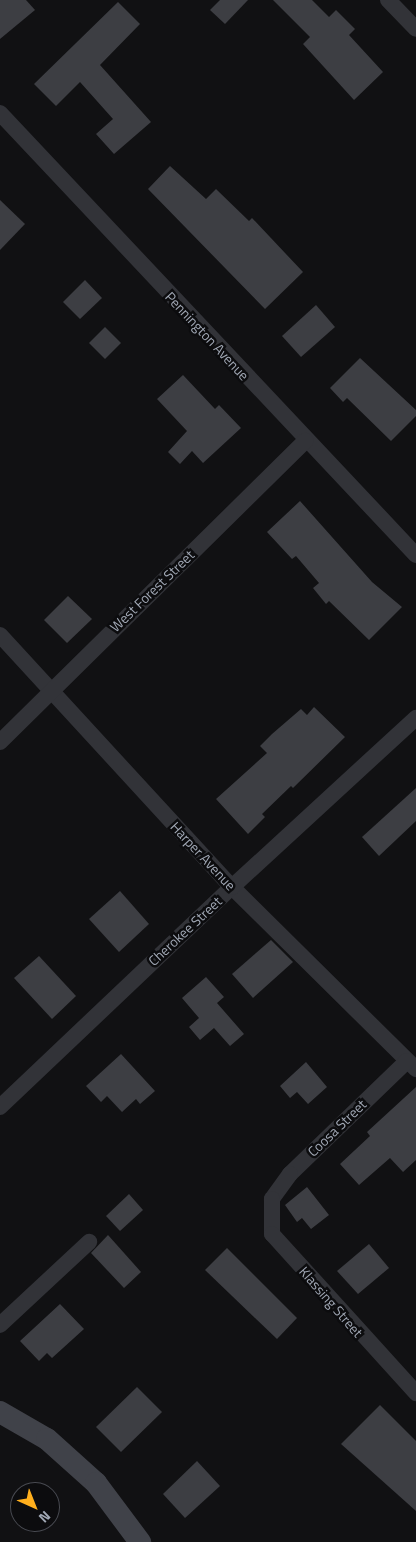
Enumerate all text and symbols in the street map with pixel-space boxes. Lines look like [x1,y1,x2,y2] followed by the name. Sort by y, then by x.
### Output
[162,288,252,384] street label: Pennington Avenue
[106,547,198,635] street label: West Forest Street
[167,818,239,894] street label: Harper Avenue
[145,893,225,969] street label: Cherokee Street
[304,1096,370,1160] street label: Coosa Street
[296,1263,366,1341] street label: Klassing Street
[10,1482,60,1532] north arrow
[34,1507,56,1528] text: N

